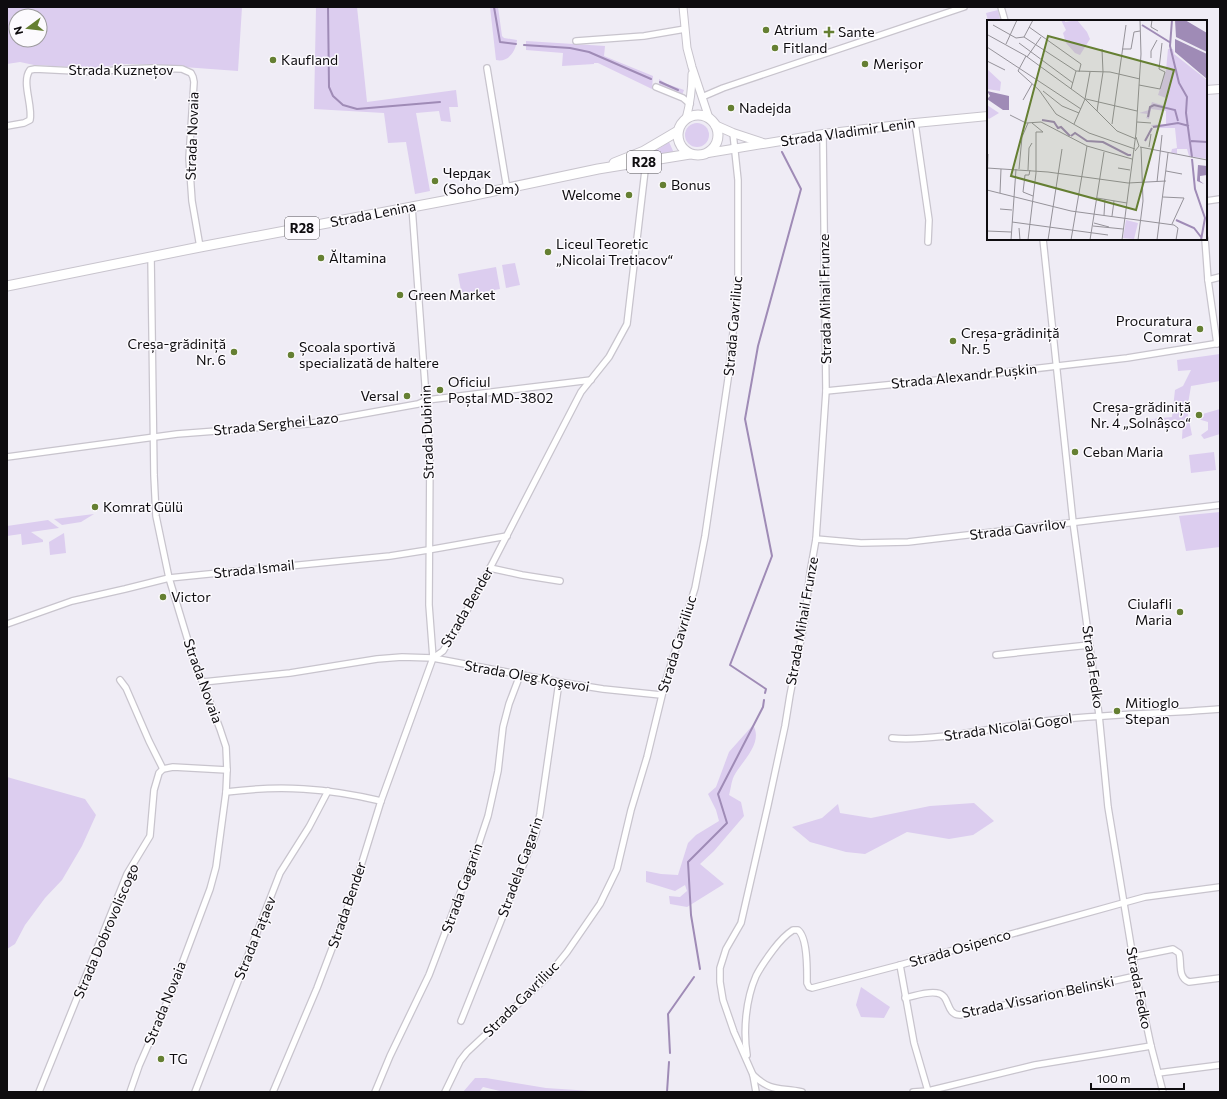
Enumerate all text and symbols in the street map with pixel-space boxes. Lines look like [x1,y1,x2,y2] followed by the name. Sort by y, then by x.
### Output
[8,8,48,48] north arrow
[987,20,1207,240] inset map
[774,21,818,38] place label: Atrium
[838,23,875,40] place label: Sante
[11,25,25,36] text: N
[761,25,771,35] marker: Atrium
[823,26,835,38] marker: Sante
[783,39,827,56] place label: Fitland
[770,43,780,53] marker: Fitland
[281,51,338,68] place label: Kaufland
[268,55,278,65] marker: Kaufland
[873,55,924,73] place label: Merișor
[860,59,870,69] marker: Merișor
[69,61,173,79] street label: Strada Kuznețov
[181,91,202,181] street label: Strada Novaia
[739,99,791,116] place label: Nadejda
[726,103,736,113] marker: Nadejda
[779,114,916,149] street label: Strada Vladimir Lenin
[627,151,661,173] road number: R28
[443,164,519,197] place label: Чердак (Soho Dem)
[430,176,440,186] marker: Чердак (Soho Dem)
[671,176,711,193] place label: Bonus
[658,180,668,190] marker: Bonus
[562,186,621,203] place label: Welcome
[624,190,634,200] marker: Welcome
[329,197,417,230] street label: Strada Lenina
[285,217,319,239] road number: R28
[815,234,834,364] street label: Strada Mihail Frunze
[556,235,674,268] place label: Liceul Teoretic „Nicolai Tretiacov“
[543,247,553,257] marker: Liceul Teoretic „Nicolai Tretiacov“
[329,249,386,266] place label: Ăltamina
[316,253,326,263] marker: Ăltamina
[720,275,745,377] street label: Strada Gavriliuc
[408,286,496,303] place label: Green Market
[395,290,405,300] marker: Green Market
[1116,312,1192,345] place label: Procuratura Comrat
[961,324,1060,357] place label: Creșa-grădiniță Nr. 5
[1195,324,1205,334] marker: Procuratura Comrat
[127,335,226,368] place label: Creșa-grădiniță Nr. 6
[948,336,958,346] marker: Creșa-grădiniță Nr. 5
[299,338,439,371] place label: Școala sportivă specializată de haltere
[229,347,239,357] marker: Creșa-grădiniță Nr. 6
[286,350,296,360] marker: Școala sportivă specializată de haltere
[890,359,1038,393] street label: Strada Alexandr Pușkin
[448,373,554,407] place label: Oficiul Poștal MD-3802
[416,385,437,479] street label: Strada Dubinin
[435,385,445,395] marker: Oficiul Poștal MD-3802
[360,387,399,404] place label: Versal
[402,391,412,401] marker: Versal
[1090,398,1191,432] place label: Creșa-grădiniță Nr. 4 „Solnâșco“
[213,408,339,439] street label: Strada Serghei Lazo
[1194,410,1204,420] marker: Creșa-grădiniță Nr. 4 „Solnâșco“
[1083,443,1163,460] place label: Ceban Maria
[1070,447,1080,457] marker: Ceban Maria
[103,498,183,515] place label: Komrat Gülü
[90,502,100,512] marker: Komrat Gülü
[969,514,1067,543] street label: Strada Gavrilov
[782,555,821,687] street label: Strada Mihail Frunze
[212,556,295,581] street label: Strada Ismail
[437,563,497,650] street label: Strada Bender
[171,588,211,605] place label: Victor
[158,592,168,602] marker: Victor
[654,593,699,694] street label: Strada Gavriliuc
[1127,595,1172,628] place label: Ciulafli Maria
[1175,607,1185,617] marker: Ciulafli Maria
[1079,624,1108,709] street label: Strada Fedko
[180,636,227,725] street label: Strada Novaia
[463,656,591,695] street label: Strada Oleg Koşevoi
[1125,694,1179,727] place label: Mitioglo Stepan
[1112,706,1122,716] marker: Mitioglo Stepan
[943,709,1073,744] street label: Strada Nicolai Gogol
[494,814,546,919] street label: Stradela Gagarin
[437,841,486,935] street label: Strada Gagarin
[324,859,369,950] street label: Strada Bender
[69,861,142,1001] street label: Strada Dobrovoliscogo
[230,894,280,982] street label: Strada Pațaev
[907,925,1013,970] street label: Strada Osipenco
[1123,945,1156,1031] street label: Strada Fedko
[479,957,562,1040] street label: Strada Gavriliuc
[140,959,189,1047] street label: Strada Novaia
[960,972,1116,1021] street label: Strada Vissarion Belinski
[169,1050,188,1067] place label: TG
[156,1054,166,1064] marker: TG
[1091,1065,1184,1091] scale bar
[1097,1071,1131,1085] text: 100 m

